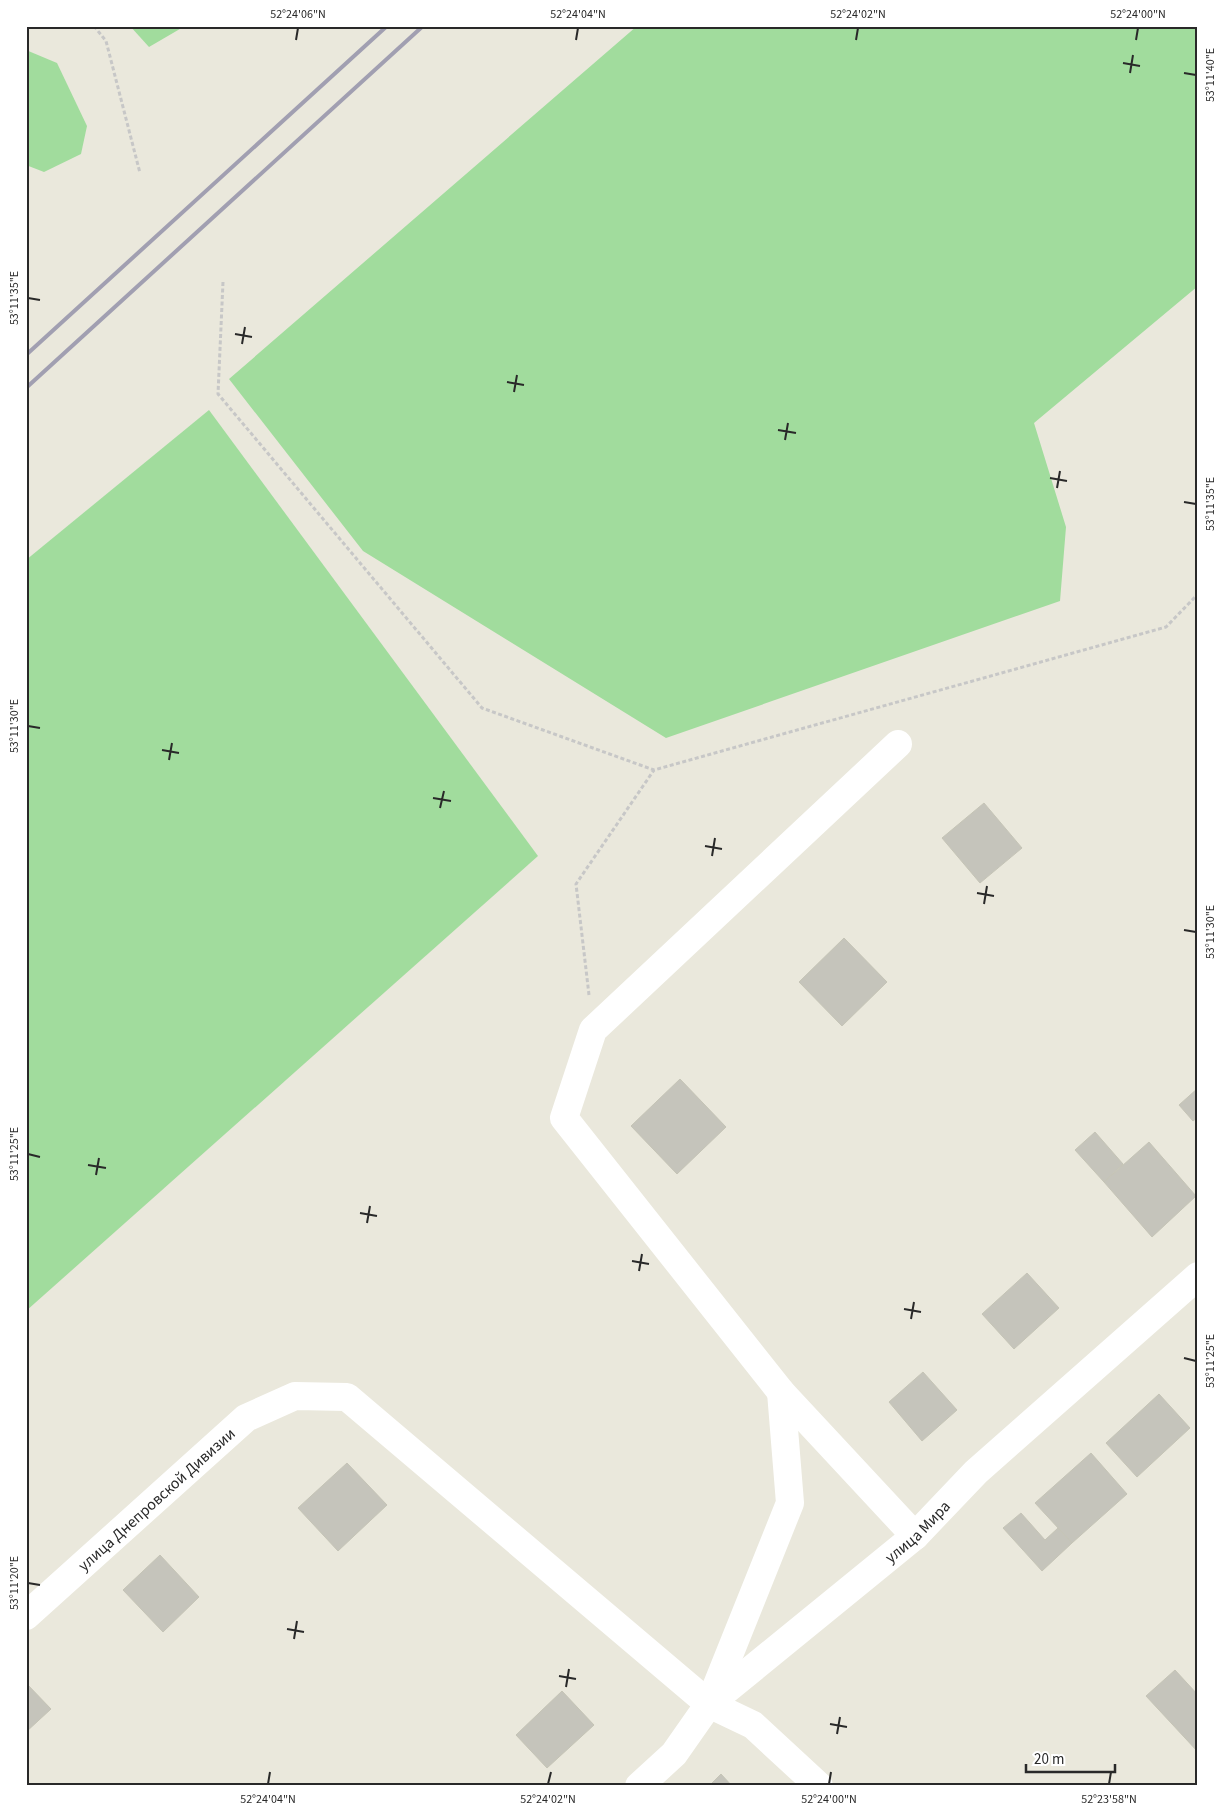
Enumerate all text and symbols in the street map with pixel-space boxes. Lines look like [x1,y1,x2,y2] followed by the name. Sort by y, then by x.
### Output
[270,6,326,23] text: 52°24'06"N
[550,6,606,23] text: 52°24'04"N
[830,6,886,23] text: 52°24'02"N
[1110,6,1166,23] text: 52°24'00"N
[1202,48,1219,102] text: 53°11'40"E
[6,271,23,325] text: 53°11'35"E
[1202,477,1219,531] text: 53°11'35"E
[6,699,23,753] text: 53°11'30"E
[1202,905,1219,959] text: 53°11'30"E
[6,1127,23,1181] text: 53°11'25"E
[1202,1334,1219,1388] text: 53°11'25"E
[73,1423,240,1576] street label: улица Днепровской Дивизии
[880,1496,955,1568] street label: улица Мира
[6,1556,23,1610] text: 53°11'20"E
[1026,1742,1115,1774] scale bar
[1034,1749,1064,1770] text: 20 m
[240,1791,296,1808] text: 52°24'04"N
[520,1791,576,1808] text: 52°24'02"N
[801,1791,857,1808] text: 52°24'00"N
[1081,1791,1137,1808] text: 52°23'58"N

